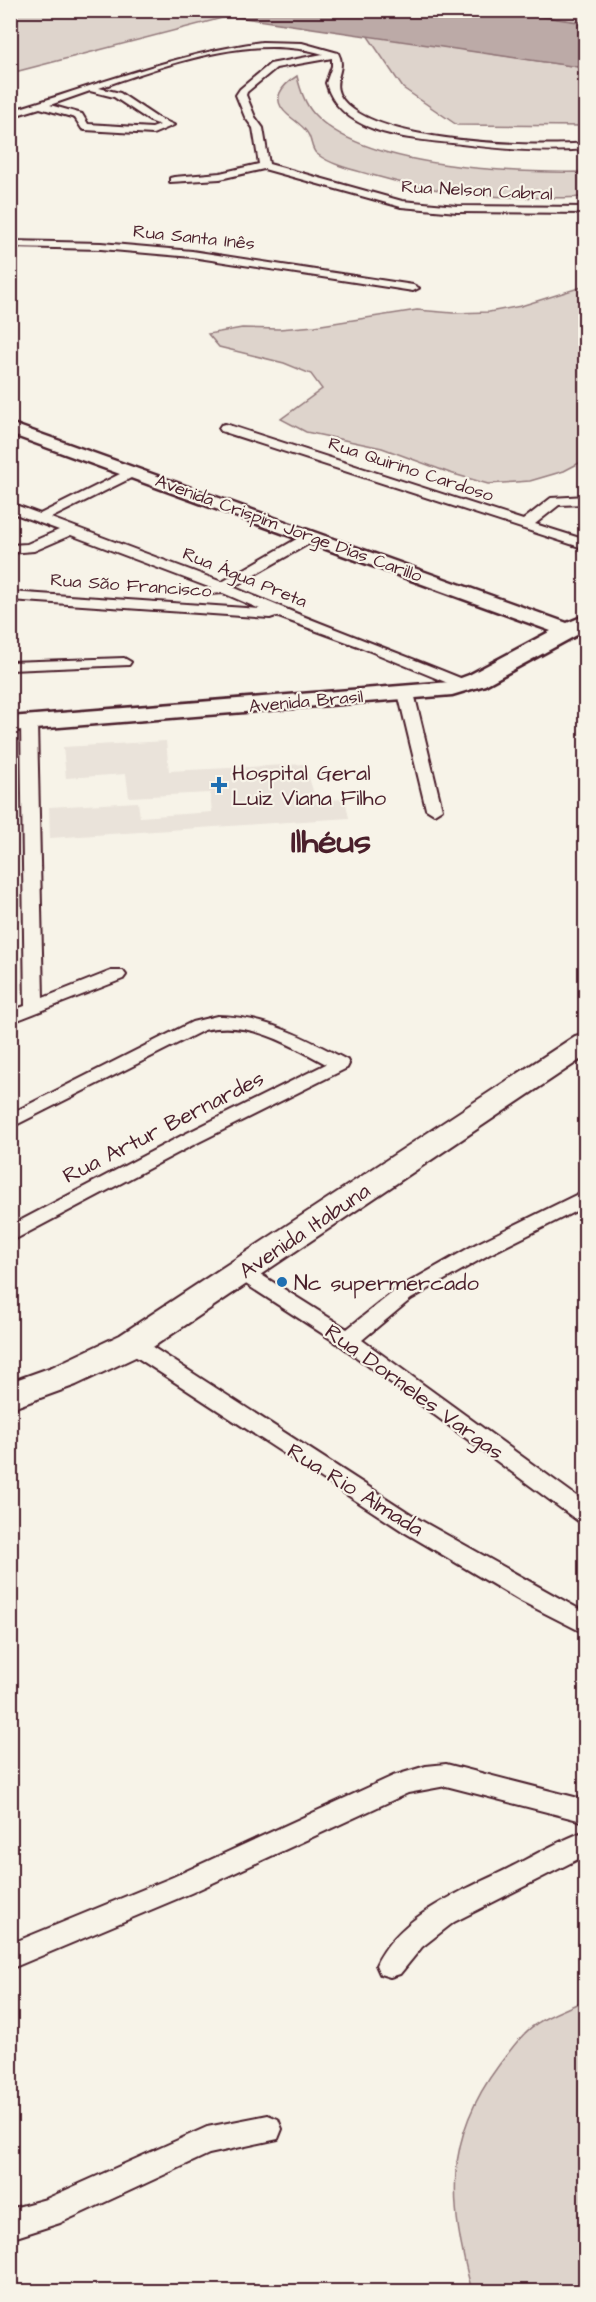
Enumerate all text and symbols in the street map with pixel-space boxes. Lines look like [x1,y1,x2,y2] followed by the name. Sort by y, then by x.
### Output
[401,174,553,207] street label: Rua Nelson Cabral
[132,219,256,256] street label: Rua Santa Inês
[325,431,497,508] street label: Rua Quirino Cardoso
[152,468,426,589] street label: Avenida Crispim Jorge Dias Carillo
[178,541,311,615] street label: Rua Água Preta
[49,567,212,604] street label: Rua São Francisco
[248,684,364,719] street label: Avenida Brasil
[232,758,387,814] place label: Hospital Geral Luiz Viana Filho
[210,776,228,794] marker: Hospital Geral Luiz Viana Filho
[291,818,371,866] district label: Ilhéus
[58,1063,270,1192] street label: Rua Artur Bernardes
[233,1176,377,1287] street label: Avenida Itabuna
[294,1268,480,1299] place label: Nc supermercado
[275,1275,289,1289] marker: Nc supermercado
[318,1317,510,1469] street label: Rua Dorneles Vargas
[281,1436,429,1545] street label: Rua Rio Almada

